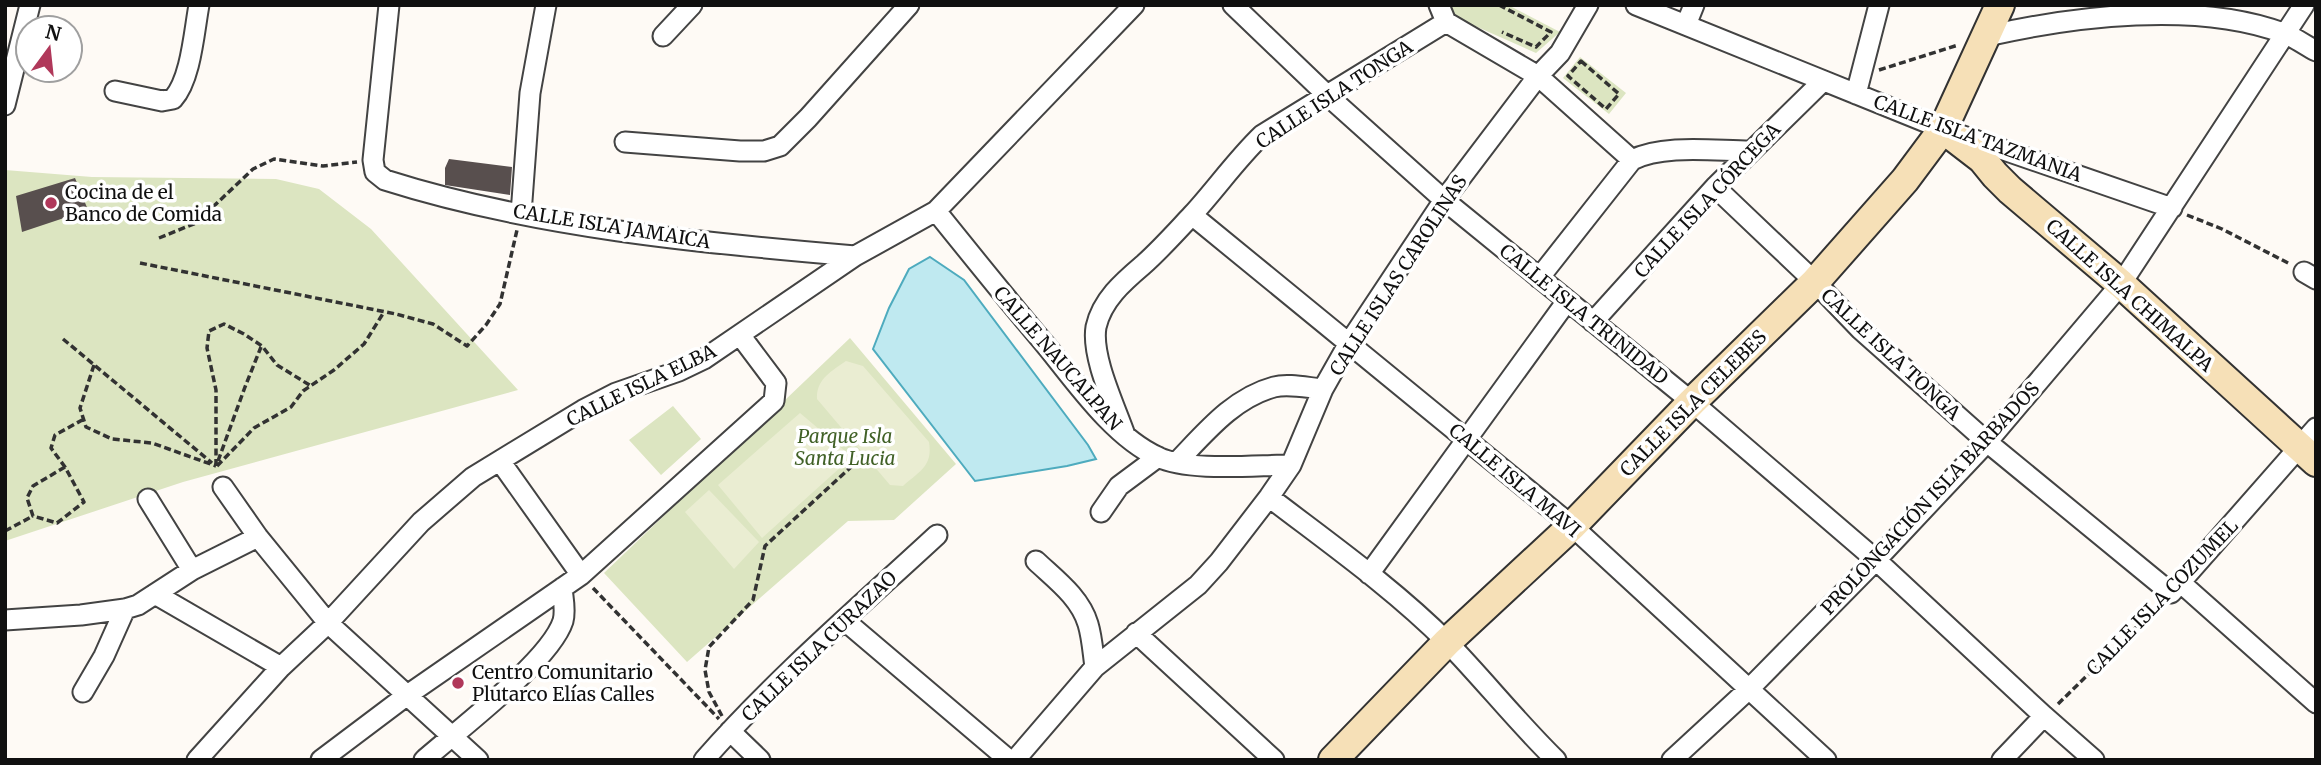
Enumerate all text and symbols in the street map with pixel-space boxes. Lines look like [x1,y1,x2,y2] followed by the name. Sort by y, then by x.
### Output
[14,14,84,84] north arrow
[43,19,64,46] text: N
[1251,34,1417,154] street label: CALLE ISLA TONGA
[1871,89,2086,187] street label: CALLE ISLA TAZMANIA
[1629,117,1786,283] street label: CALLE ISLA CÓRCEGA
[1324,170,1472,380] street label: CALLE ISLAS CAROLINAS
[65,180,222,226] place label: Cocina de el Banco de Comida
[43,195,59,211] marker: Cocina de el Banco de Comida
[512,199,713,254] street label: CALLE ISLA JAMAICA
[2041,214,2219,377] street label: CALLE ISLA CHIMALPA
[1495,239,1673,389] street label: CALLE ISLA TRINIDAD
[989,281,1127,435] street label: CALLE NAUCALPAN
[1816,283,1966,425] street label: CALLE ISLA TONGA
[1615,325,1771,481] street label: CALLE ISLA CELEBES
[562,338,720,432] street label: CALLE ISLA ELBA
[1816,377,2044,619] street label: PROLONGACIÓN ISLA BARBADOS
[1444,418,1586,542] street label: CALLE ISLA MAVI
[795,424,896,470] park label: Parque Isla Santa Lucia
[2081,514,2243,680] street label: CALLE ISLA COZUMEL
[736,565,902,726] street label: CALLE ISLA CURAZAO
[472,660,655,706] place label: Centro Comunitario Plutarco Elías Calles
[450,675,466,691] marker: Centro Comunitario Plutarco Elías Calles

